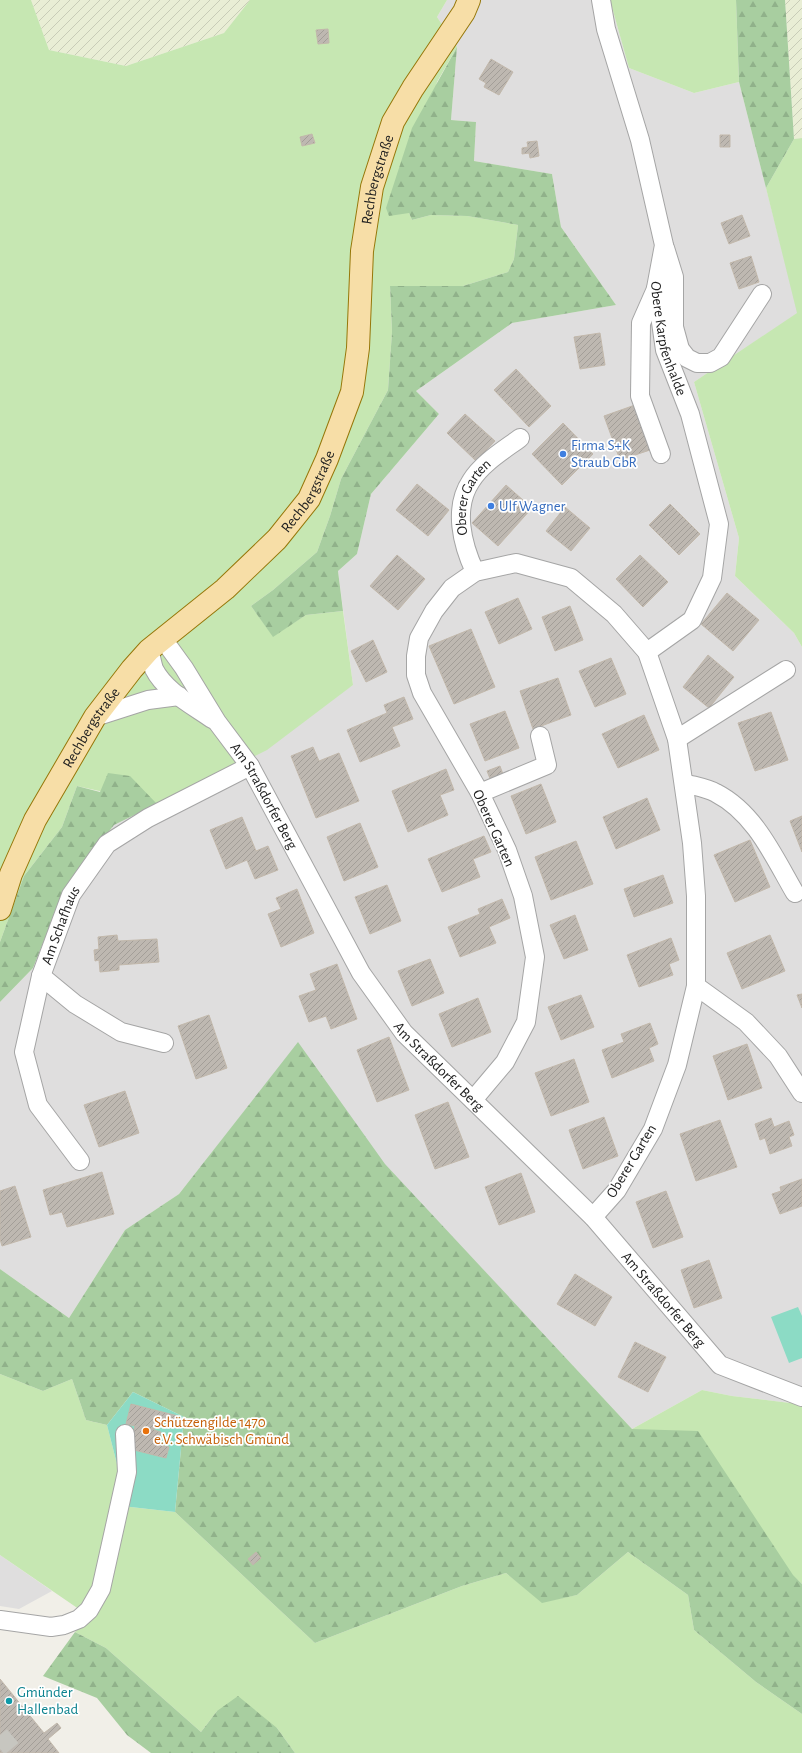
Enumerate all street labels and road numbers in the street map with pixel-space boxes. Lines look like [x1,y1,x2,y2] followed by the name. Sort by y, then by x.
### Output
[359,133,396,226] street label: Rechbergstraße
[648,280,689,398] street label: Obere Karpfenhalde
[278,449,337,535] street label: Rechbergstraße
[454,456,494,537] street label: Oberer Garten
[60,685,123,770] street label: Rechbergstraße
[227,740,300,852] street label: Am Straßdorfer Berg
[470,787,517,869] street label: Oberer Garten
[39,883,83,967] street label: Am Schafhaus
[391,1019,487,1115] street label: Am Straßdorfer Berg
[604,1122,659,1201] street label: Oberer Garten
[618,1249,709,1351] street label: Am Straßdorfer Berg

